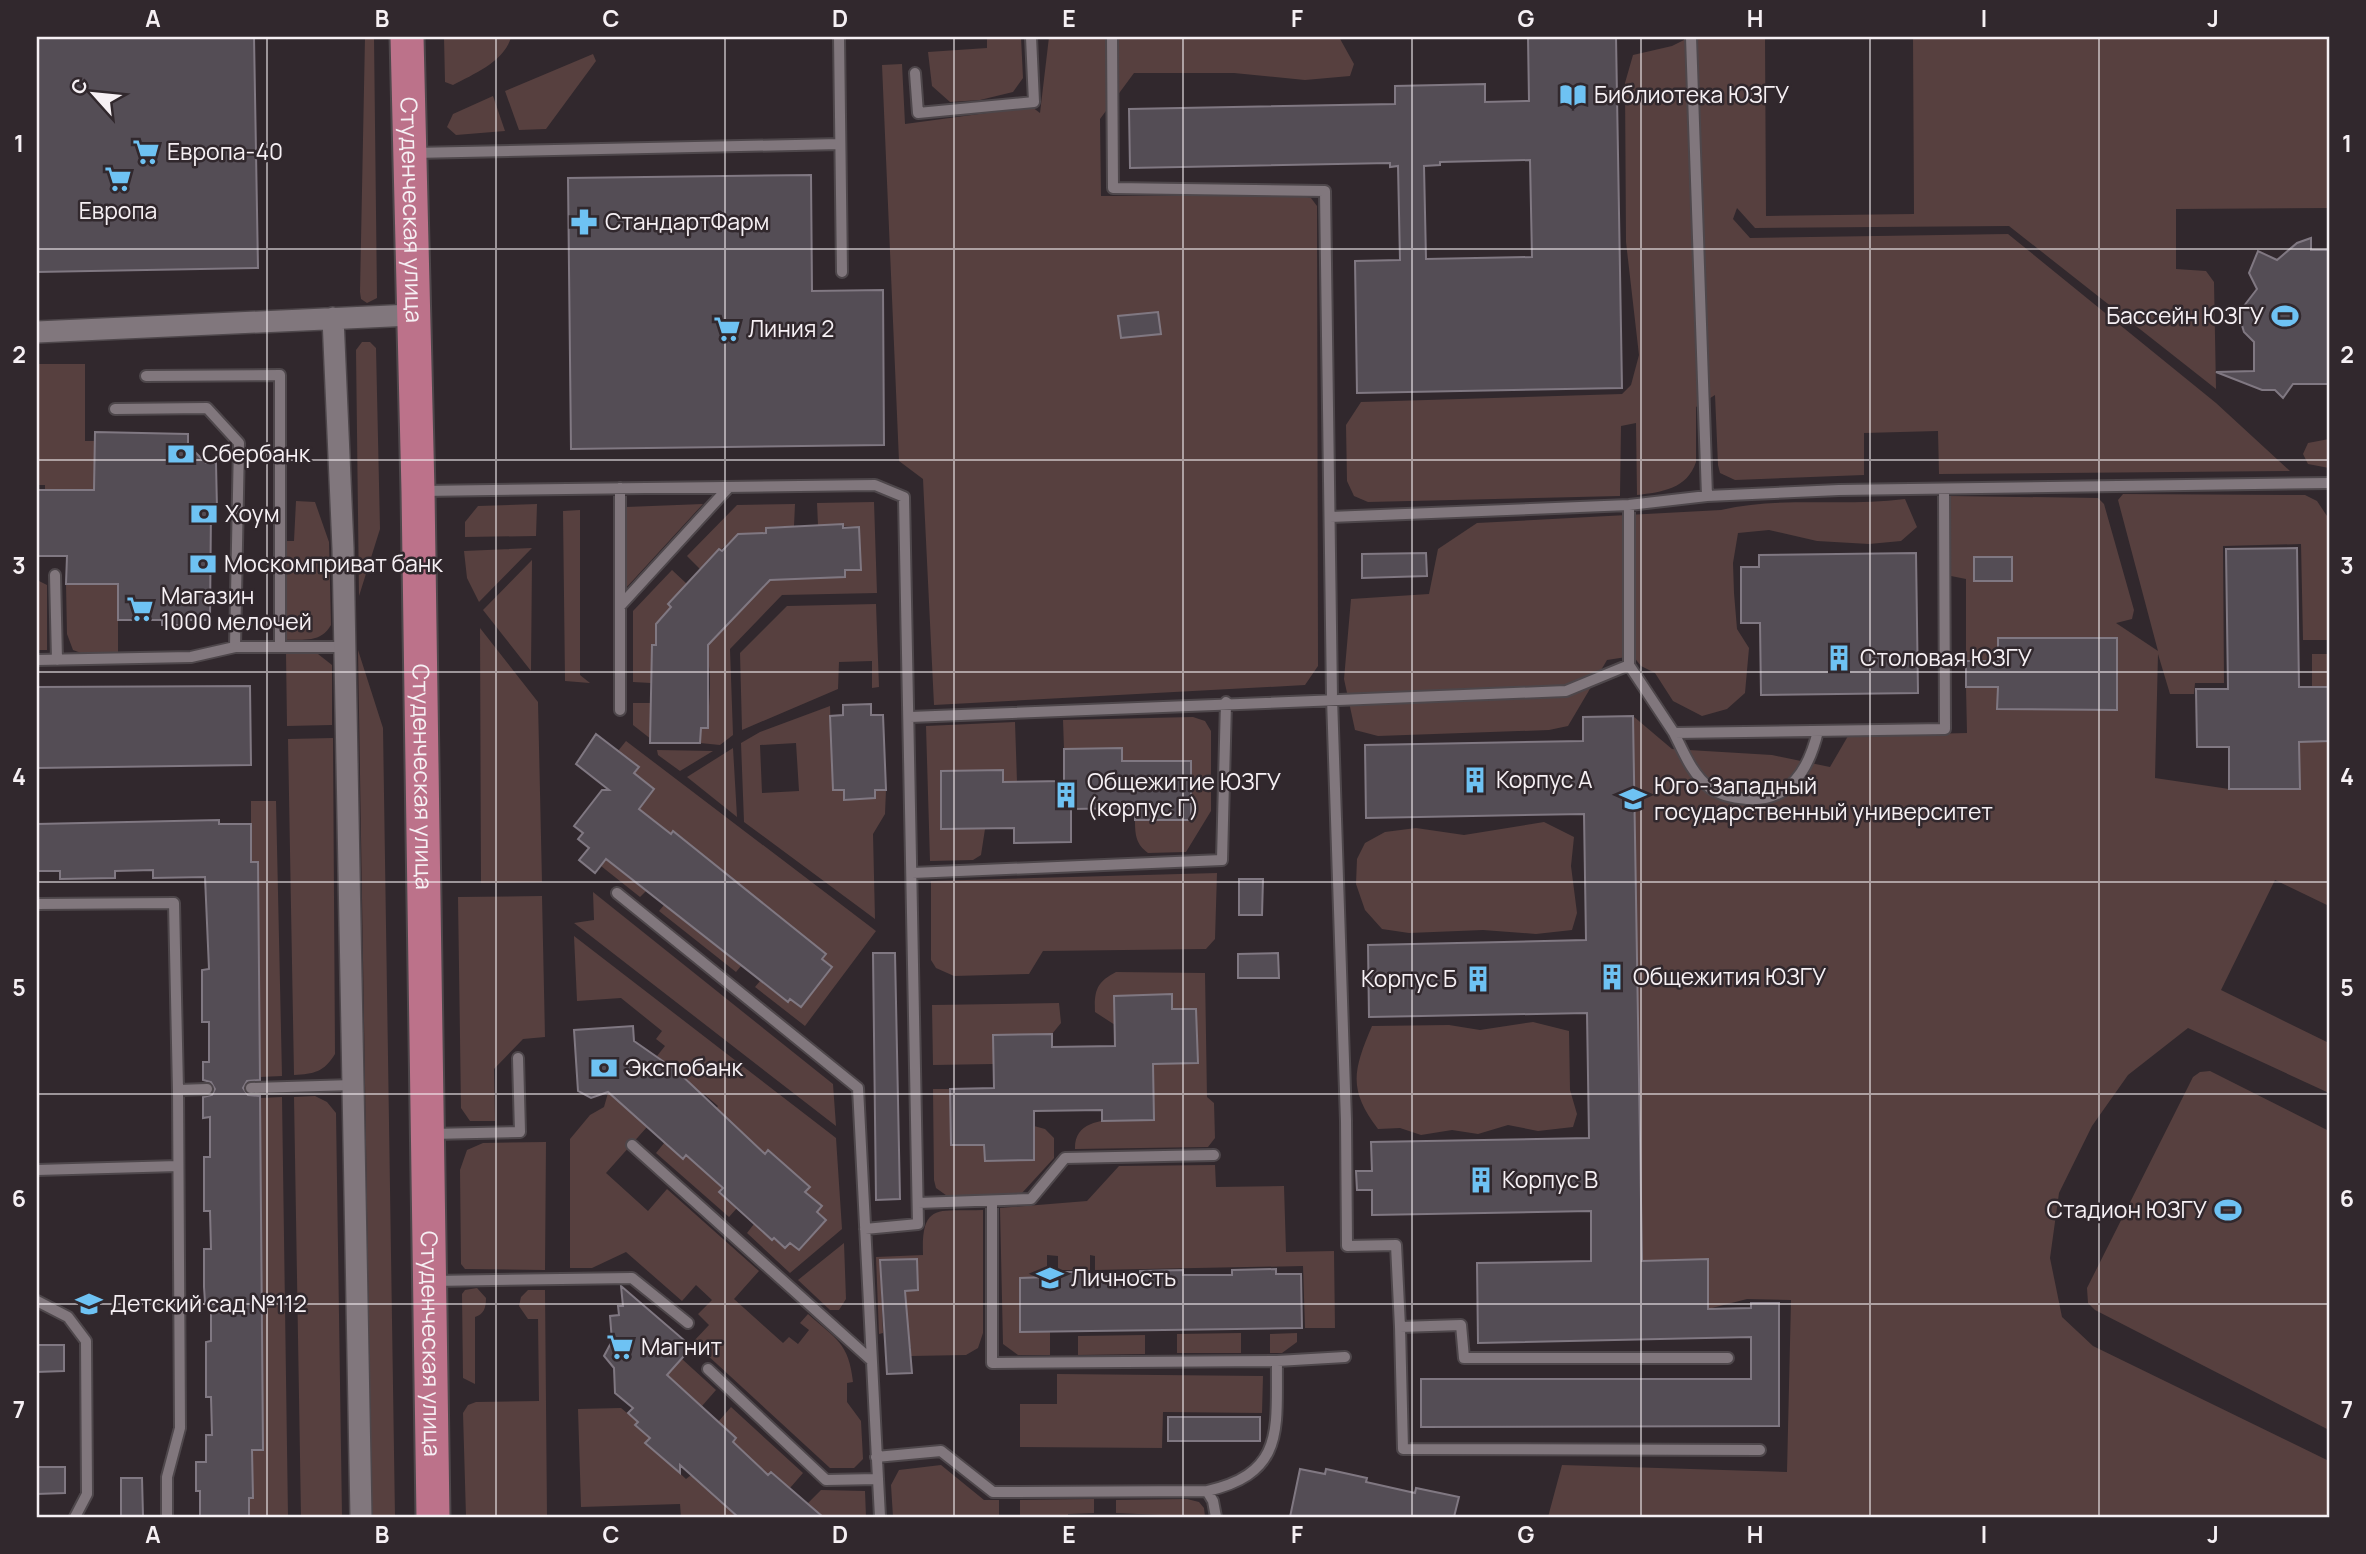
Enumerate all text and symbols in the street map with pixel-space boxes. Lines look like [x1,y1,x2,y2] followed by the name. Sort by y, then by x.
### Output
[145,2,161,34] text: A
[375,2,389,34] text: B
[603,2,620,34] text: C
[832,2,848,34] text: D
[1062,2,1076,34] text: E
[1291,2,1303,34] text: F
[1518,2,1535,34] text: G
[1747,2,1763,34] text: H
[1981,2,1987,34] text: I
[2207,2,2219,34] text: J
[60,60,130,130] north arrow
[64,74,94,98] text: С
[1594,78,1789,110] place label: Библиотека ЮЗГУ
[1558,80,1588,110] library icon: Библиотека ЮЗГУ
[393,97,431,323] street label: Студенческая улица
[14,127,24,159] text: 1
[2342,127,2352,159] text: 1
[167,135,283,167] place label: Европа-40
[131,137,161,167] supermarket icon: Европа-40
[103,164,133,194] supermarket icon: Европа
[79,194,157,226] place label: Европа
[605,205,769,237] place label: СтандартФарм
[569,207,599,237] pharmacy icon: СтандартФарм
[2106,299,2264,331] place label: Бассейн ЮЗГУ
[2270,301,2300,331] sports icon: Бассейн ЮЗГУ
[748,312,834,344] place label: Линия 2
[712,314,742,344] supermarket icon: Линия 2
[12,338,26,370] text: 2
[2340,338,2354,370] text: 2
[202,437,311,469] place label: Сбербанк
[166,439,196,469] bank icon: Сбербанк
[225,497,280,529] place label: Хоум
[189,499,219,529] bank icon: Хоум
[224,547,443,579] place label: Москомприват банк
[12,549,26,581] text: 3
[188,549,218,579] bank icon: Москомприват банк
[2340,549,2354,581] text: 3
[161,579,312,637] place label: Магазин 1000 мелочей
[125,594,155,624] supermarket icon: Магазин 1000 мелочей
[1860,641,2032,673] place label: Столовая ЮЗГУ
[1824,643,1854,673] building icon: Столовая ЮЗГУ
[406,664,441,890] street label: Студенческая улица
[12,760,26,792] text: 4
[2340,760,2354,792] text: 4
[1496,763,1593,795] place label: Корпус А
[1087,765,1281,823] place label: Общежитие ЮЗГУ (корпус Г)
[1460,765,1490,795] building icon: Корпус А
[1654,769,1993,827] place label: Юго-Западный государственный университет
[1051,780,1081,810] building icon: Общежитие ЮЗГУ (корпус Г)
[1618,784,1648,814] school or university icon: Юго-Западный государственный университет
[1633,960,1826,992] place label: Общежития ЮЗГУ
[1361,962,1457,994] place label: Корпус Б
[1597,962,1627,992] building icon: Общежития ЮЗГУ
[1463,964,1493,994] building icon: Корпус Б
[12,971,26,1003] text: 5
[2340,971,2354,1003] text: 5
[625,1051,744,1083] place label: Экспобанк
[589,1053,619,1083] bank icon: Экспобанк
[1502,1163,1598,1195] place label: Корпус В
[1466,1165,1496,1195] building icon: Корпус В
[12,1182,26,1214] text: 6
[2340,1182,2354,1214] text: 6
[2047,1193,2207,1225] place label: Стадион ЮЗГУ
[2213,1195,2243,1225] sports icon: Стадион ЮЗГУ
[414,1231,449,1457] street label: Студенческая улица
[1071,1261,1176,1293] place label: Личность
[1035,1263,1065,1293] school or university icon: Личность
[110,1287,307,1319] place label: Детский сад №112
[74,1289,104,1319] school or university icon: Детский сад №112
[641,1330,722,1362] place label: Магнит
[605,1332,635,1362] supermarket icon: Магнит
[13,1393,25,1425] text: 7
[2341,1393,2353,1425] text: 7
[145,1518,161,1550] text: A
[375,1518,389,1550] text: B
[603,1518,620,1550] text: C
[832,1518,848,1550] text: D
[1062,1518,1076,1550] text: E
[1291,1518,1303,1550] text: F
[1518,1518,1535,1550] text: G
[1747,1518,1763,1550] text: H
[1981,1518,1987,1550] text: I
[2207,1518,2219,1550] text: J

